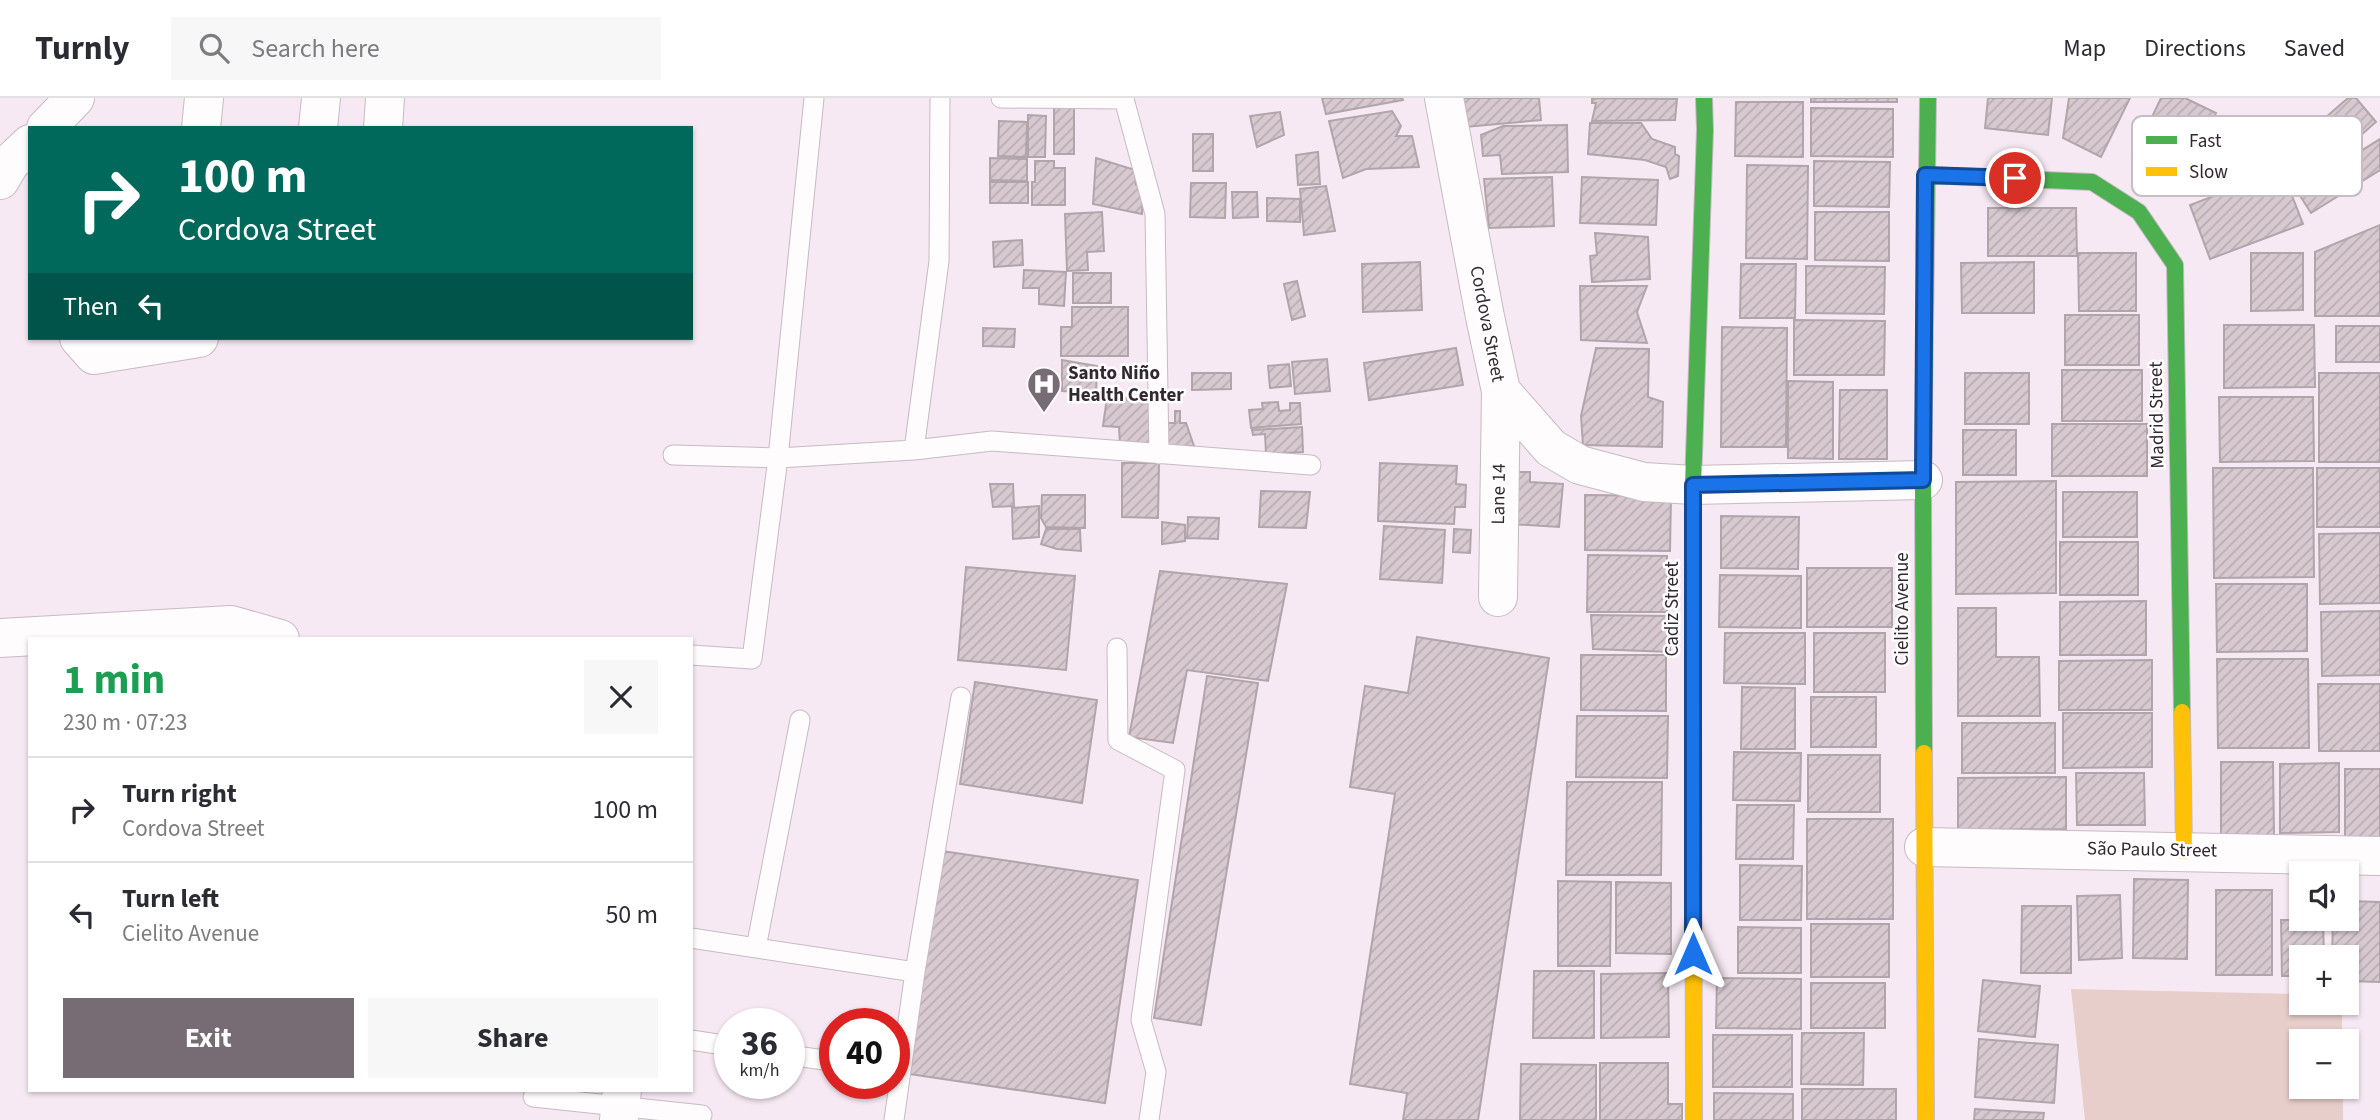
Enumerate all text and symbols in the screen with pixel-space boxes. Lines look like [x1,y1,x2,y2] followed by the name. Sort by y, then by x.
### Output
[171,17,661,80] search box
[35,25,129,72] text: Turnly
[195,29,233,67] icon: search
[251,30,380,67] text: Search here
[2063,31,2106,66] text: Map
[2144,31,2246,66] text: Directions
[2284,31,2345,66] text: Saved
[2132,116,2362,196] legend
[2189,128,2222,155] text: Fast
[178,142,307,212] text: 100 m
[1985,148,2045,208] pin
[63,154,154,245] icon: right
[1996,159,2034,197] icon: arrive
[2189,159,2228,186] text: Slow
[178,207,376,253] text: Cordova Street
[1463,264,1512,385] street label: Cordova Street
[132,287,170,325] icon: left
[63,288,118,325] text: Then
[1068,360,1184,409] place label: Santo Niño Health Center
[2143,361,2171,469] street label: Madrid Street
[1025,365,1063,414] hospital icon: Santo Niño Health Center
[1485,463,1513,525] street label: Lane 14
[1889,552,1916,666] street label: Cielito Avenue
[1659,561,1686,657] street label: Cadiz Street
[63,650,165,710] text: 1 min
[584,660,658,734] button: close
[63,706,187,739] text: 230 m · 07:23
[122,775,237,812] text: Turn right
[63,791,101,829] icon: right
[592,791,658,828] text: 100 m
[122,812,265,845] text: Cordova Street
[2087,835,2218,865] street label: São Paulo Street
[2289,861,2359,1099] map controls
[2289,861,2359,931] button: sound
[122,880,219,917] text: Turn left
[63,896,101,934] icon: left
[605,896,658,933] text: 50 m
[122,917,259,950] text: Cielito Avenue
[1656,917,1730,991] position arrow
[2289,945,2359,1015] button: +
[63,998,354,1078] button: Exit
[368,998,658,1078] button: Share
[819,1008,910,1099] speed limit sign: 40
[741,1019,778,1069] text: 36
[2289,1029,2359,1099] button: −
[740,1058,779,1083] text: km/h

